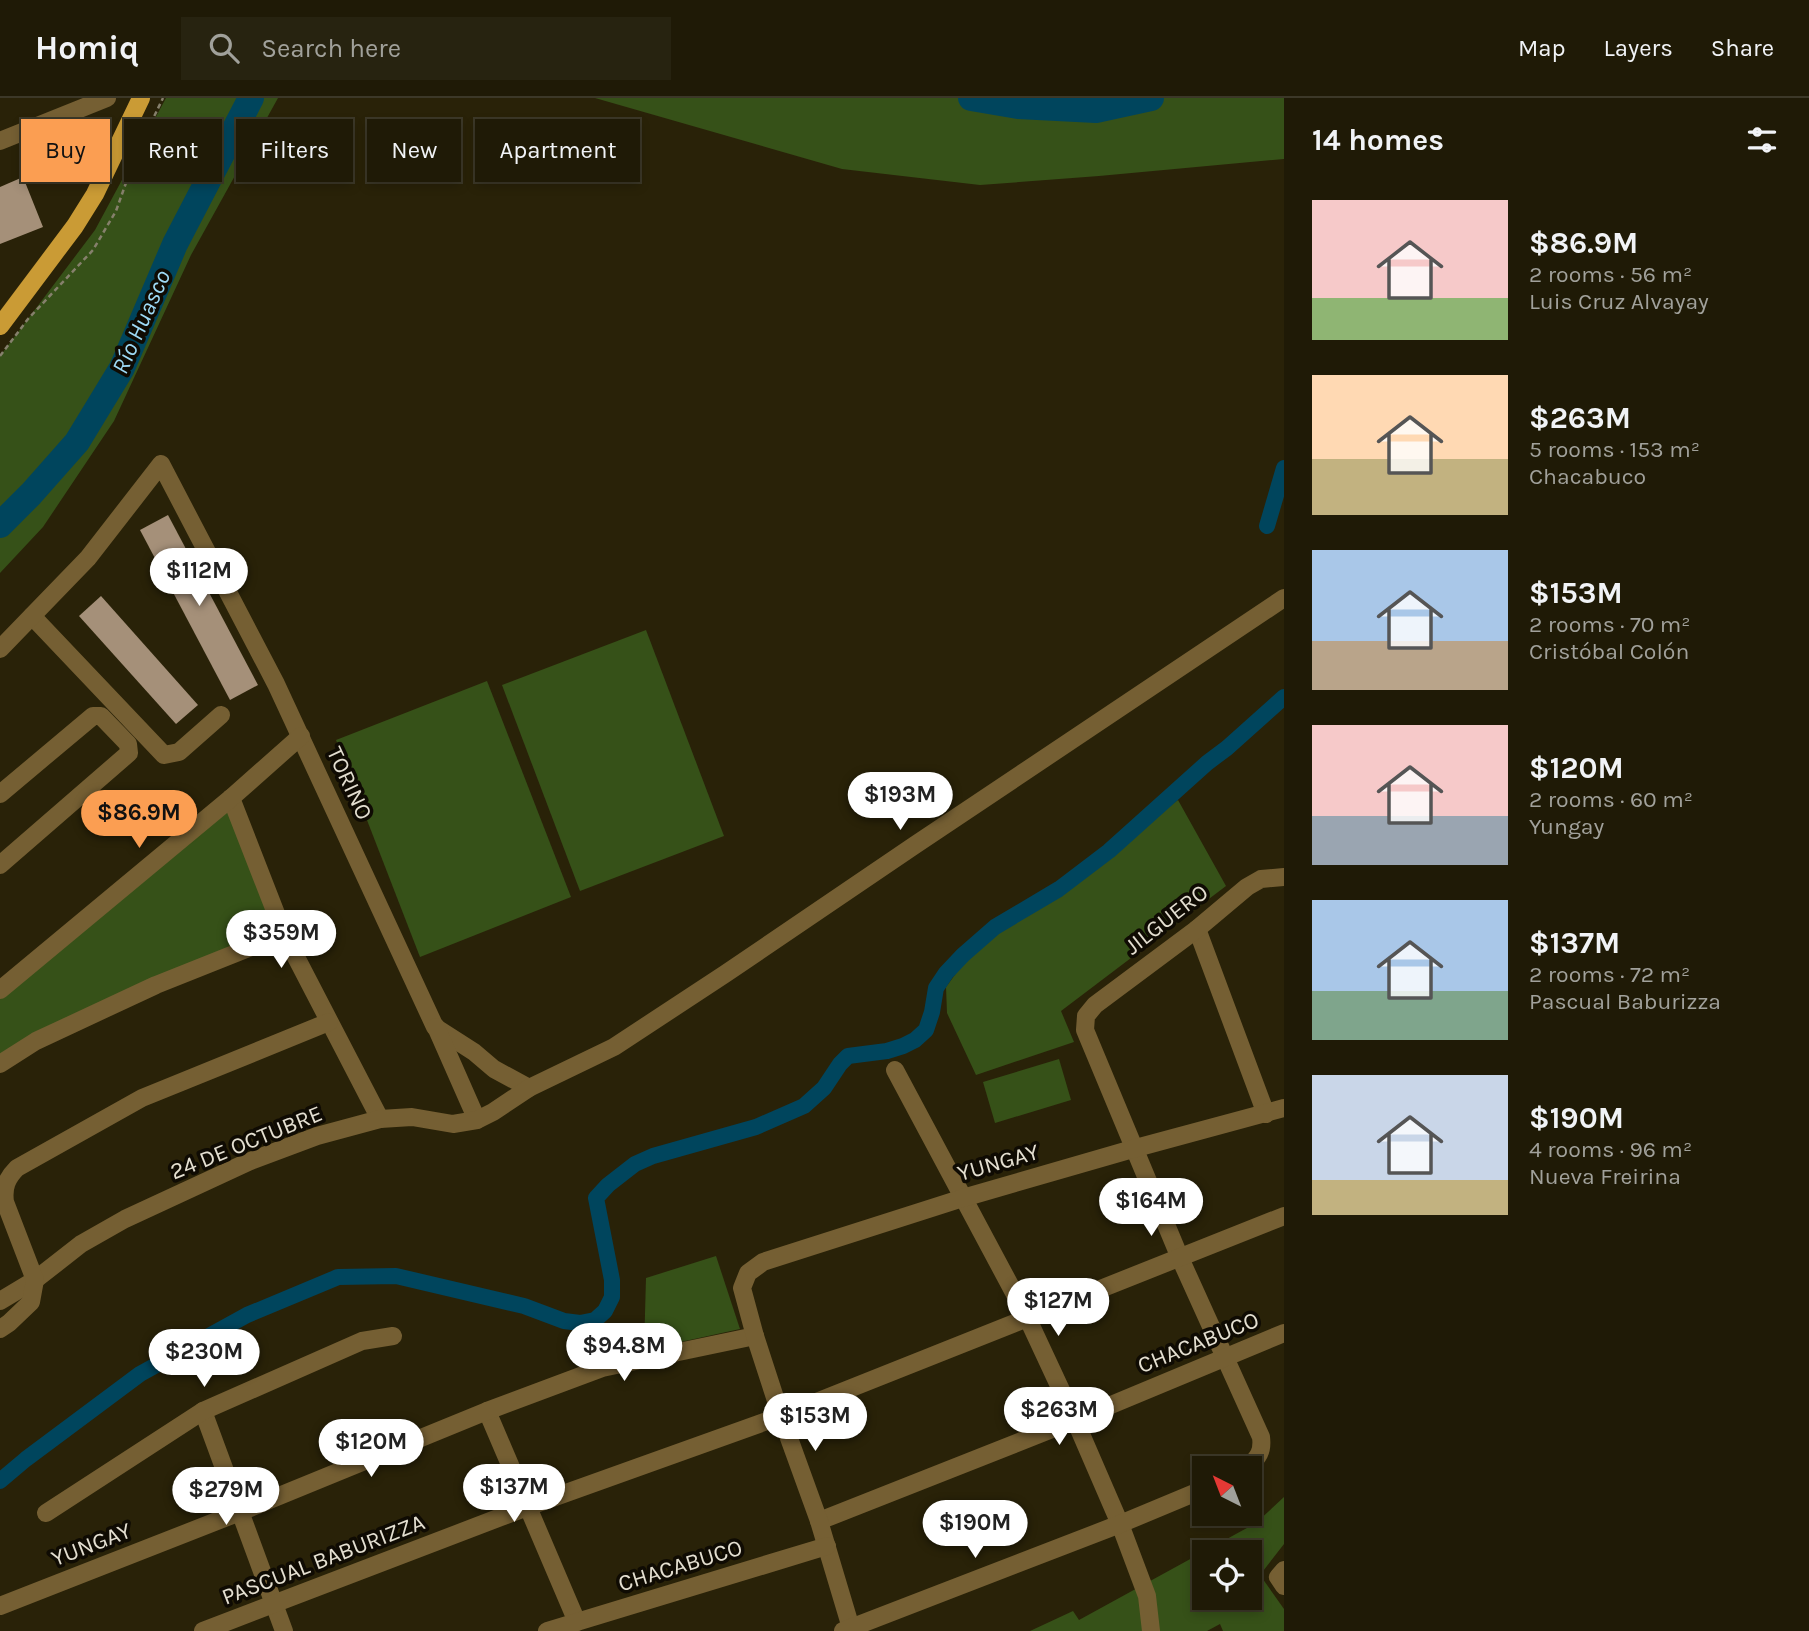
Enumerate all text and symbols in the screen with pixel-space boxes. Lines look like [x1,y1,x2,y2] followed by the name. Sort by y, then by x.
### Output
[181,17,671,80] search box
[35,29,139,67] text: Homiq
[205,29,243,67] icon: search
[261,33,401,64] text: Search here
[1518,34,1566,62] text: Map
[1604,34,1673,62] text: Layers
[1711,34,1774,62] text: Share
[21,119,110,182] chip: Buy
[124,119,222,182] chip: Rent
[236,119,353,182] chip: Filters
[367,119,461,182] chip: New
[475,119,640,182] chip: Apartment
[1743,121,1781,159] icon: filters
[1312,122,1444,158] text: 14 homes
[1529,225,1638,261] text: $86.9M
[1368,228,1452,312] icon: home
[1529,261,1692,288] text: 2 rooms · 56 m²
[106,266,176,378] water label: Río Huasco
[1529,288,1709,315] text: Luis Cruz Alvayay
[1529,400,1631,436] text: $263M
[1368,403,1452,487] icon: home
[1529,436,1700,463] text: 5 rooms · 153 m²
[1529,463,1646,490] text: Chacabuco
[150,548,248,608] pin: $112M
[166,557,232,584] text: $112M
[1529,575,1623,611] text: $153M
[1368,578,1452,662] icon: home
[1529,611,1691,638] text: 2 rooms · 70 m²
[1529,638,1689,665] text: Cristóbal Colón
[321,742,378,824] street label: TORINO
[1529,750,1624,786] text: $120M
[1368,753,1452,837] icon: home
[851,772,949,832] pin: $193M
[864,781,936,808] text: $193M
[1529,786,1693,813] text: 2 rooms · 60 m²
[82,790,196,850] pin: $86.9M
[97,799,181,826] text: $86.9M
[1529,813,1604,840] text: Yungay
[1119,879,1213,960] street label: JILGUERO
[232,910,330,970] pin: $359M
[242,919,320,946] text: $359M
[1529,925,1620,961] text: $137M
[1368,928,1452,1012] icon: home
[1529,961,1690,988] text: 2 rooms · 72 m²
[1529,988,1721,1015] text: Pascual Baburizza
[166,1100,326,1185] street label: 24 DE OCTUBRE
[1529,1100,1624,1136] text: $190M
[1368,1103,1452,1187] icon: home
[1529,1136,1692,1163] text: 4 rooms · 96 m²
[954,1138,1042,1187] street label: YUNGAY
[1529,1163,1681,1190] text: Nueva Freirina
[1102,1178,1200,1238] pin: $164M
[1115,1187,1187,1214] text: $164M
[1009,1278,1107,1338] pin: $127M
[1023,1287,1093,1314] text: $127M
[1134,1306,1263,1379] street label: CHACABUCO
[567,1324,681,1383] pin: $94.8M
[155,1330,253,1389] pin: $230M
[582,1332,666,1359] text: $94.8M
[165,1338,243,1365] text: $230M
[1010,1388,1108,1447] pin: $263M
[766,1394,864,1453] pin: $153M
[1020,1396,1098,1423] text: $263M
[779,1402,851,1429] text: $153M
[322,1420,420,1479] pin: $120M
[335,1428,407,1455] text: $120M
[1192,1456,1262,1526] north arrow
[1192,1456,1262,1610] map controls
[465,1464,563,1524] pin: $137M
[177,1468,275,1527] pin: $279M
[479,1473,549,1500] text: $137M
[188,1476,264,1503] text: $279M
[926,1500,1024,1560] pin: $190M
[218,1508,429,1611] street label: PASCUAL BABURIZZA
[939,1509,1011,1536] text: $190M
[47,1517,135,1572] street label: YUNGAY
[615,1534,745,1597] street label: CHACABUCO
[1192,1540,1262,1610] button: locate

